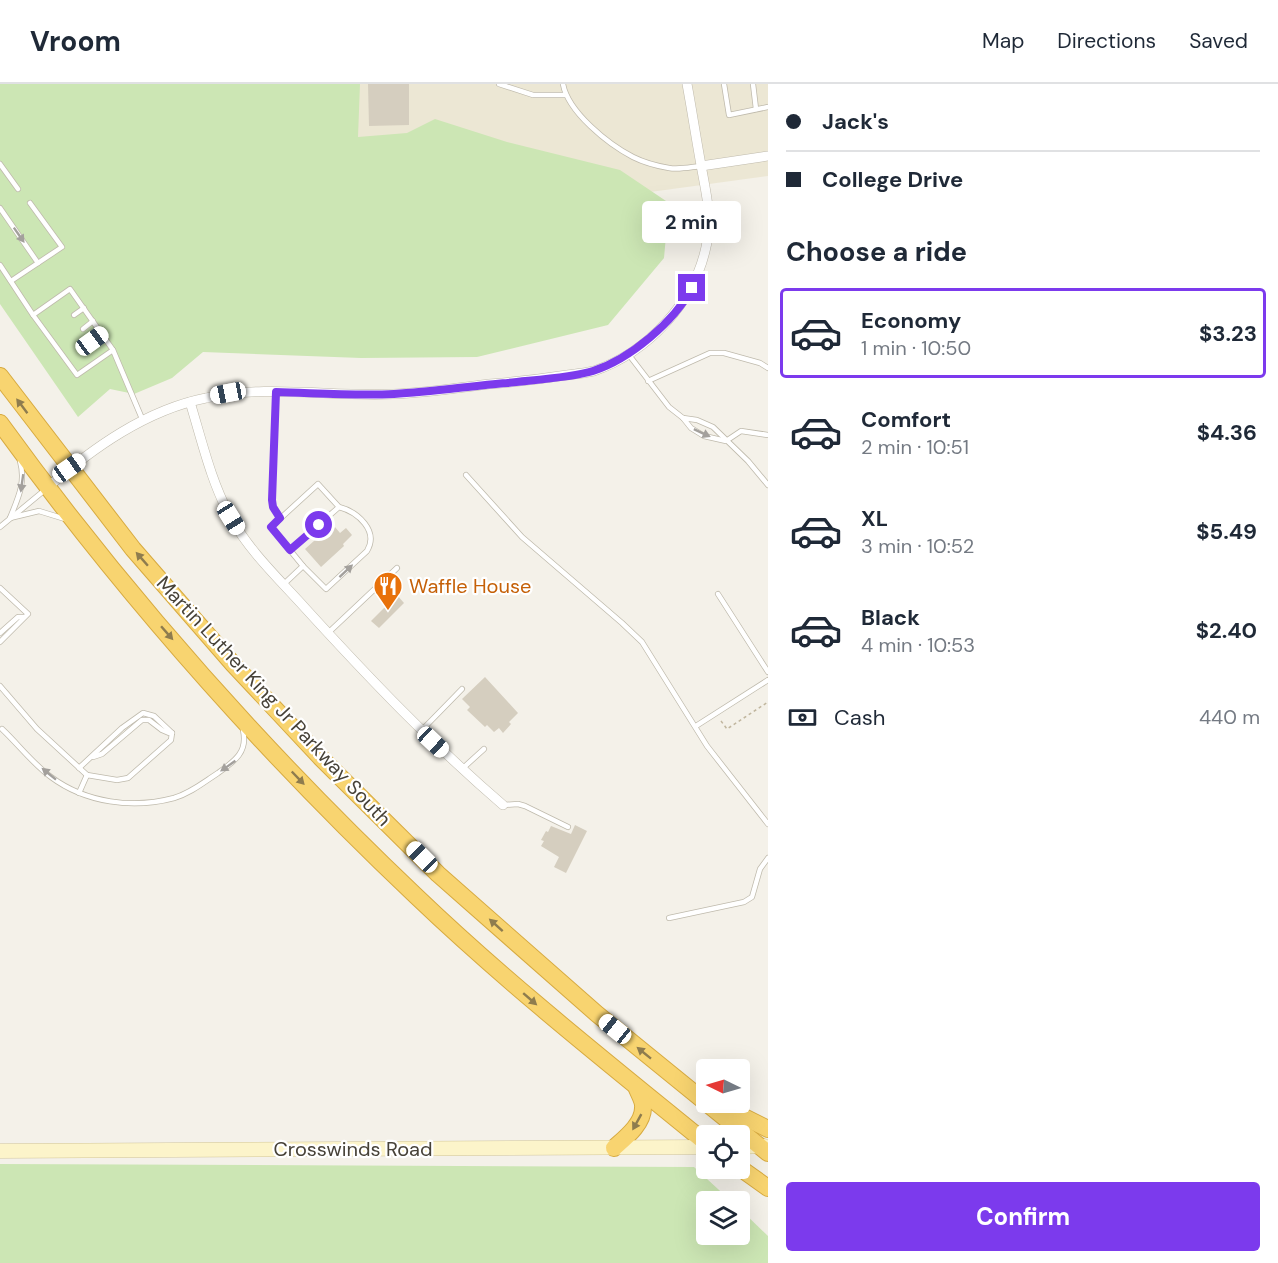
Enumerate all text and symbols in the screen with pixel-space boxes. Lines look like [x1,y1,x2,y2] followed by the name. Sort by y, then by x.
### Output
[30,23,121,60] text: Vroom
[982,27,1024,55] text: Map
[1057,27,1156,55] text: Directions
[1189,27,1248,55] text: Saved
[822,107,889,136] text: Jack's
[822,165,963,194] text: College Drive
[642,201,742,243] callout: 2 min
[665,209,718,235] text: 2 min
[13,227,25,243] one-way arrow
[786,234,967,269] text: Choose a ride
[678,274,705,301] route end
[789,306,843,360] icon: car
[861,306,961,335] text: Economy
[1199,319,1257,348] text: $3.23
[72,323,112,359] car
[861,335,971,361] text: 1 min · 10:50
[209,381,247,405] car
[16,398,28,414] one-way arrow
[789,405,843,459] icon: car
[861,405,951,434] text: Comfort
[1197,418,1257,447] text: $4.36
[693,429,710,438] one-way arrow
[861,434,969,460] text: 2 min · 10:51
[49,450,89,486] car
[18,473,27,492] one-way arrow
[214,498,248,538] car
[789,504,843,558] icon: car
[861,504,888,533] text: XL
[305,511,332,538] route start
[1196,517,1257,546] text: $5.49
[861,533,974,559] text: 3 min · 10:52
[136,552,149,567] one-way arrow
[338,564,352,578] one-way arrow
[151,570,397,832] street label: Martin Luther King Jr Parkway South
[372,570,404,612] restaurant icon: Waffle House
[409,573,531,599] place label: Waffle House
[789,603,843,657] icon: car
[861,603,920,632] text: Black
[1196,616,1257,645] text: $2.40
[160,626,174,641] one-way arrow
[861,632,975,658] text: 4 min · 10:53
[786,701,819,734] icon: cash
[834,703,885,732] text: Cash
[1199,704,1260,730] text: 440 m
[414,723,452,761] car
[220,760,236,772] one-way arrow
[41,768,57,781] one-way arrow
[290,771,304,785] one-way arrow
[403,838,441,876] car
[489,918,504,932] one-way arrow
[523,992,538,1006] one-way arrow
[595,1011,635,1047] car
[636,1046,652,1059] one-way arrow
[696,1059,750,1113] north arrow
[696,1059,750,1245] map controls
[632,1113,642,1130] one-way arrow
[696,1125,750,1179] button: locate
[274,1136,432,1162] street label: Crosswinds Road
[786,1182,1260,1251] button: Confirm
[696,1191,750,1245] button: layers

